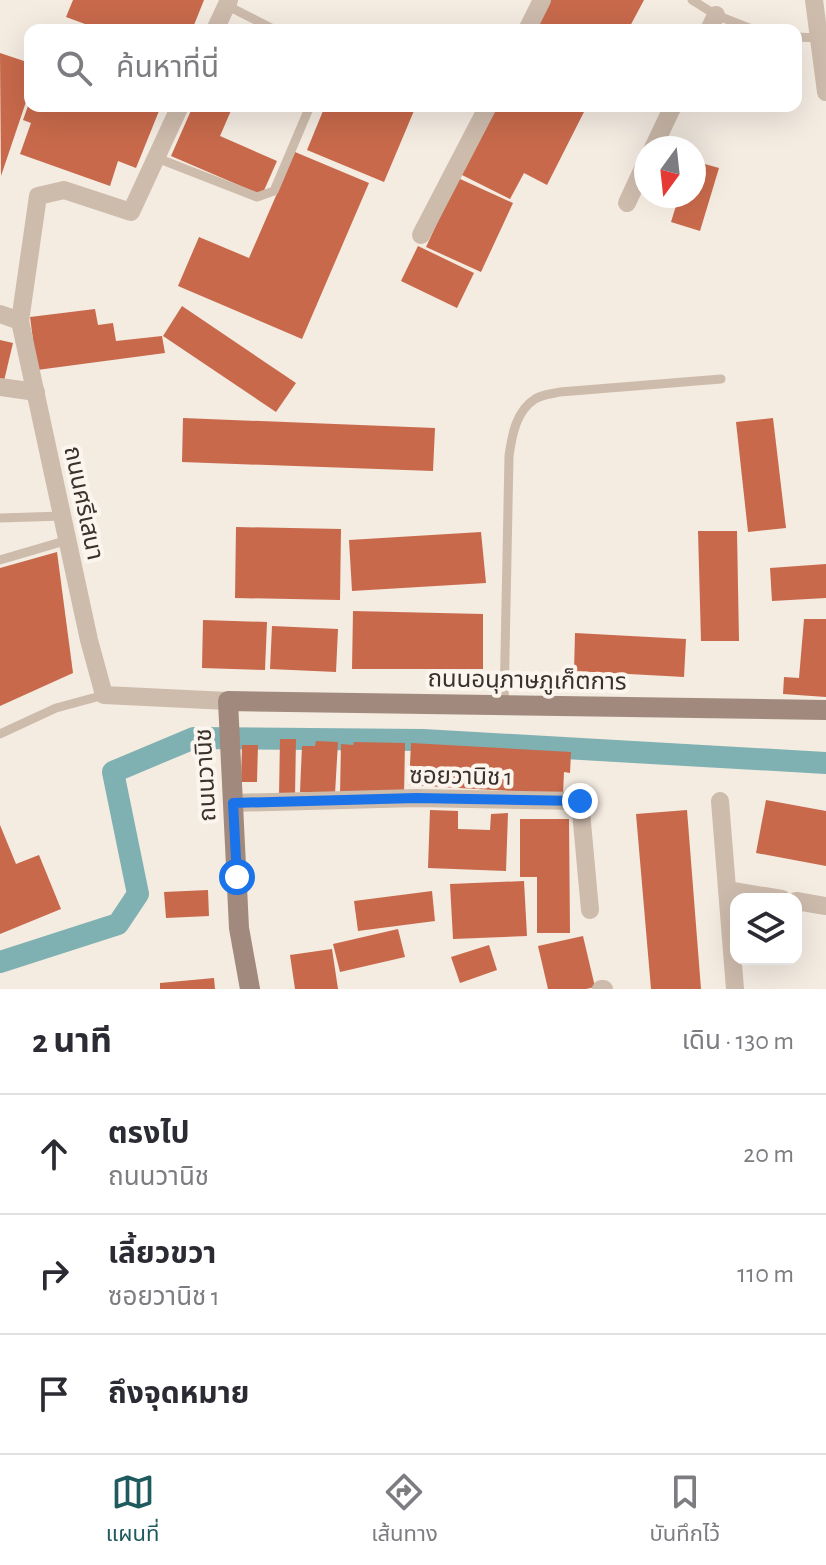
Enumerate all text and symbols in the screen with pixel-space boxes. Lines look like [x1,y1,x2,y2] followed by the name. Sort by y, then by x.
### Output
[24,24,802,112] search box
[52,46,96,90] icon: search
[116,53,219,83] text: ค้นหาที่นี่
[634,136,706,208] north arrow
[59,444,108,562] street label: ถนนศรีเสนา
[427,664,627,697] street label: ถนนอนุภาษภูเก็ตการ
[192,728,220,822] street label: ถนนวานิช
[409,764,513,790] street label: ซอยวานิช 1
[562,783,598,819] route end
[219,859,255,895] route start
[730,893,802,965] map controls
[730,893,802,965] button: layers
[32,1025,112,1059] text: 2 นาที
[682,1028,794,1054] text: เดิน · 130 m
[108,1119,190,1149] text: ตรงไป
[32,1132,76,1176] icon: ahead
[743,1141,794,1167] text: 20 m
[108,1164,209,1190] text: ถนนวานิช
[108,1239,216,1269] text: เลี้ยวขวา
[32,1252,76,1296] icon: right
[737,1261,794,1287] text: 110 m
[108,1284,220,1310] text: ซอยวานิช 1
[32,1372,76,1416] icon: arrive
[108,1379,249,1409] text: ถึงจุดหมาย
[106,1470,160,1551] tab: แผนที่
[371,1470,438,1551] tab: เส้นทาง
[649,1470,720,1551] tab: บันทึกไว้

